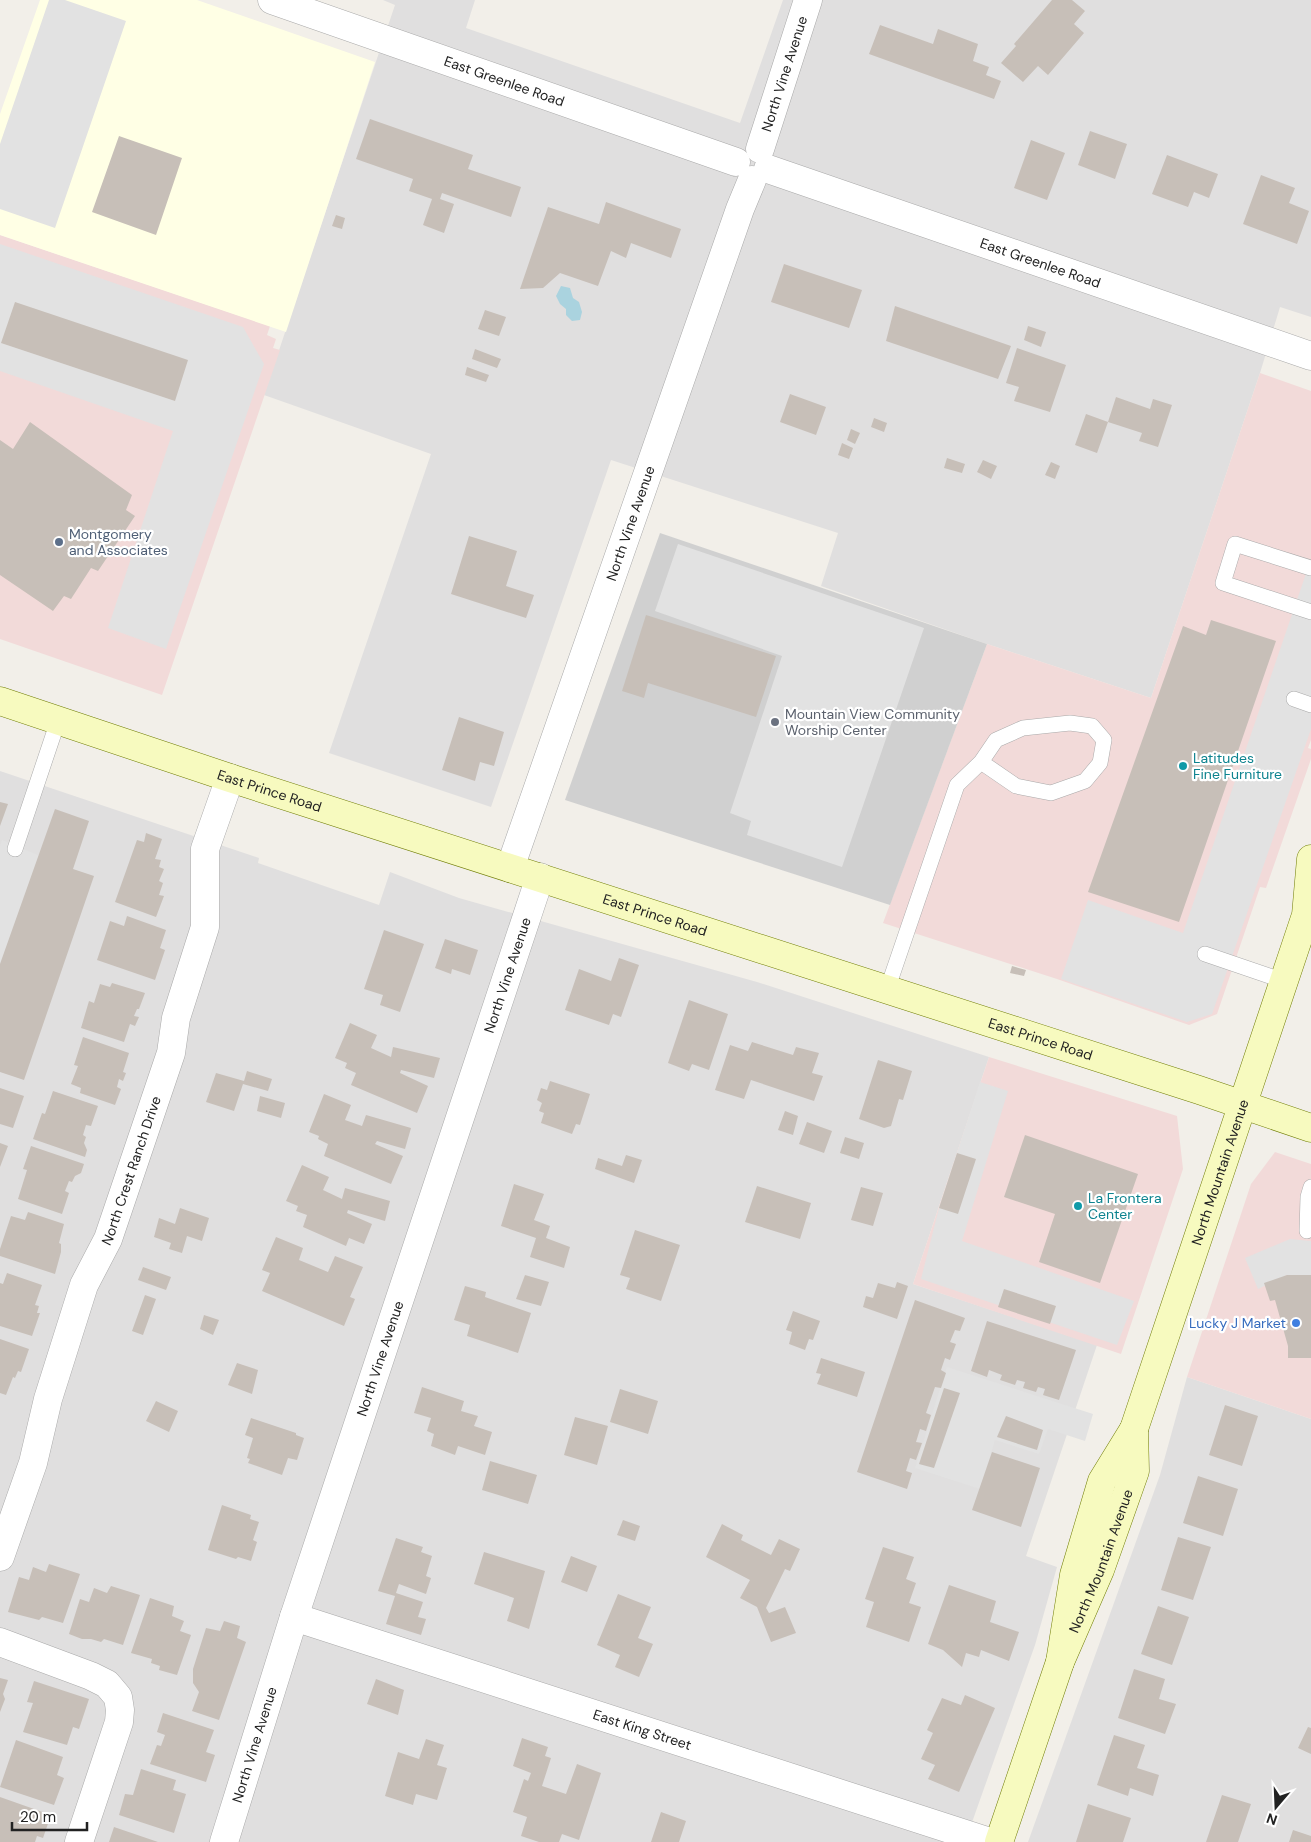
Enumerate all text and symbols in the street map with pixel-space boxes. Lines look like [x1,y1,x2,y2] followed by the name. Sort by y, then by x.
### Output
[757,14,811,134] street label: North Vine Avenue
[442,52,567,110] street label: East Greenlee Road
[978,234,1103,292] street label: East Greenlee Road
[602,463,659,583] street label: North Vine Avenue
[69,525,168,559] place label: Montgomery and Associates
[53,536,65,548] marker: Montgomery and Associates
[785,705,960,739] place label: Mountain View Community Worship Center
[769,716,781,728] marker: Mountain View Community Worship Center
[1193,749,1282,783] place label: Latitudes Fine Furniture
[1177,760,1189,772] marker: Latitudes Fine Furniture
[215,765,324,816] street label: East Prince Road
[601,890,709,940] street label: East Prince Road
[480,915,535,1035] street label: North Vine Avenue
[986,1014,1095,1064] street label: East Prince Road
[97,1094,165,1248] street label: North Crest Ranch Drive
[1187,1097,1253,1247] street label: North Mountain Avenue
[1088,1189,1162,1223] place label: La Frontera Center
[1072,1200,1084,1212] marker: La Frontera Center
[352,1298,407,1419] street label: North Vine Avenue
[1189,1314,1286,1332] place label: Lucky J Market
[1290,1317,1302,1329] marker: Lucky J Market
[1065,1487,1137,1636] street label: North Mountain Avenue
[228,1684,281,1805] street label: North Vine Avenue
[591,1705,694,1754] street label: East King Street
[1251,1782,1301,1832] north arrow
[12,1800,88,1832] scale bar
[20,1807,56,1827] text: 20 m
[1264,1809,1280,1829] text: N

